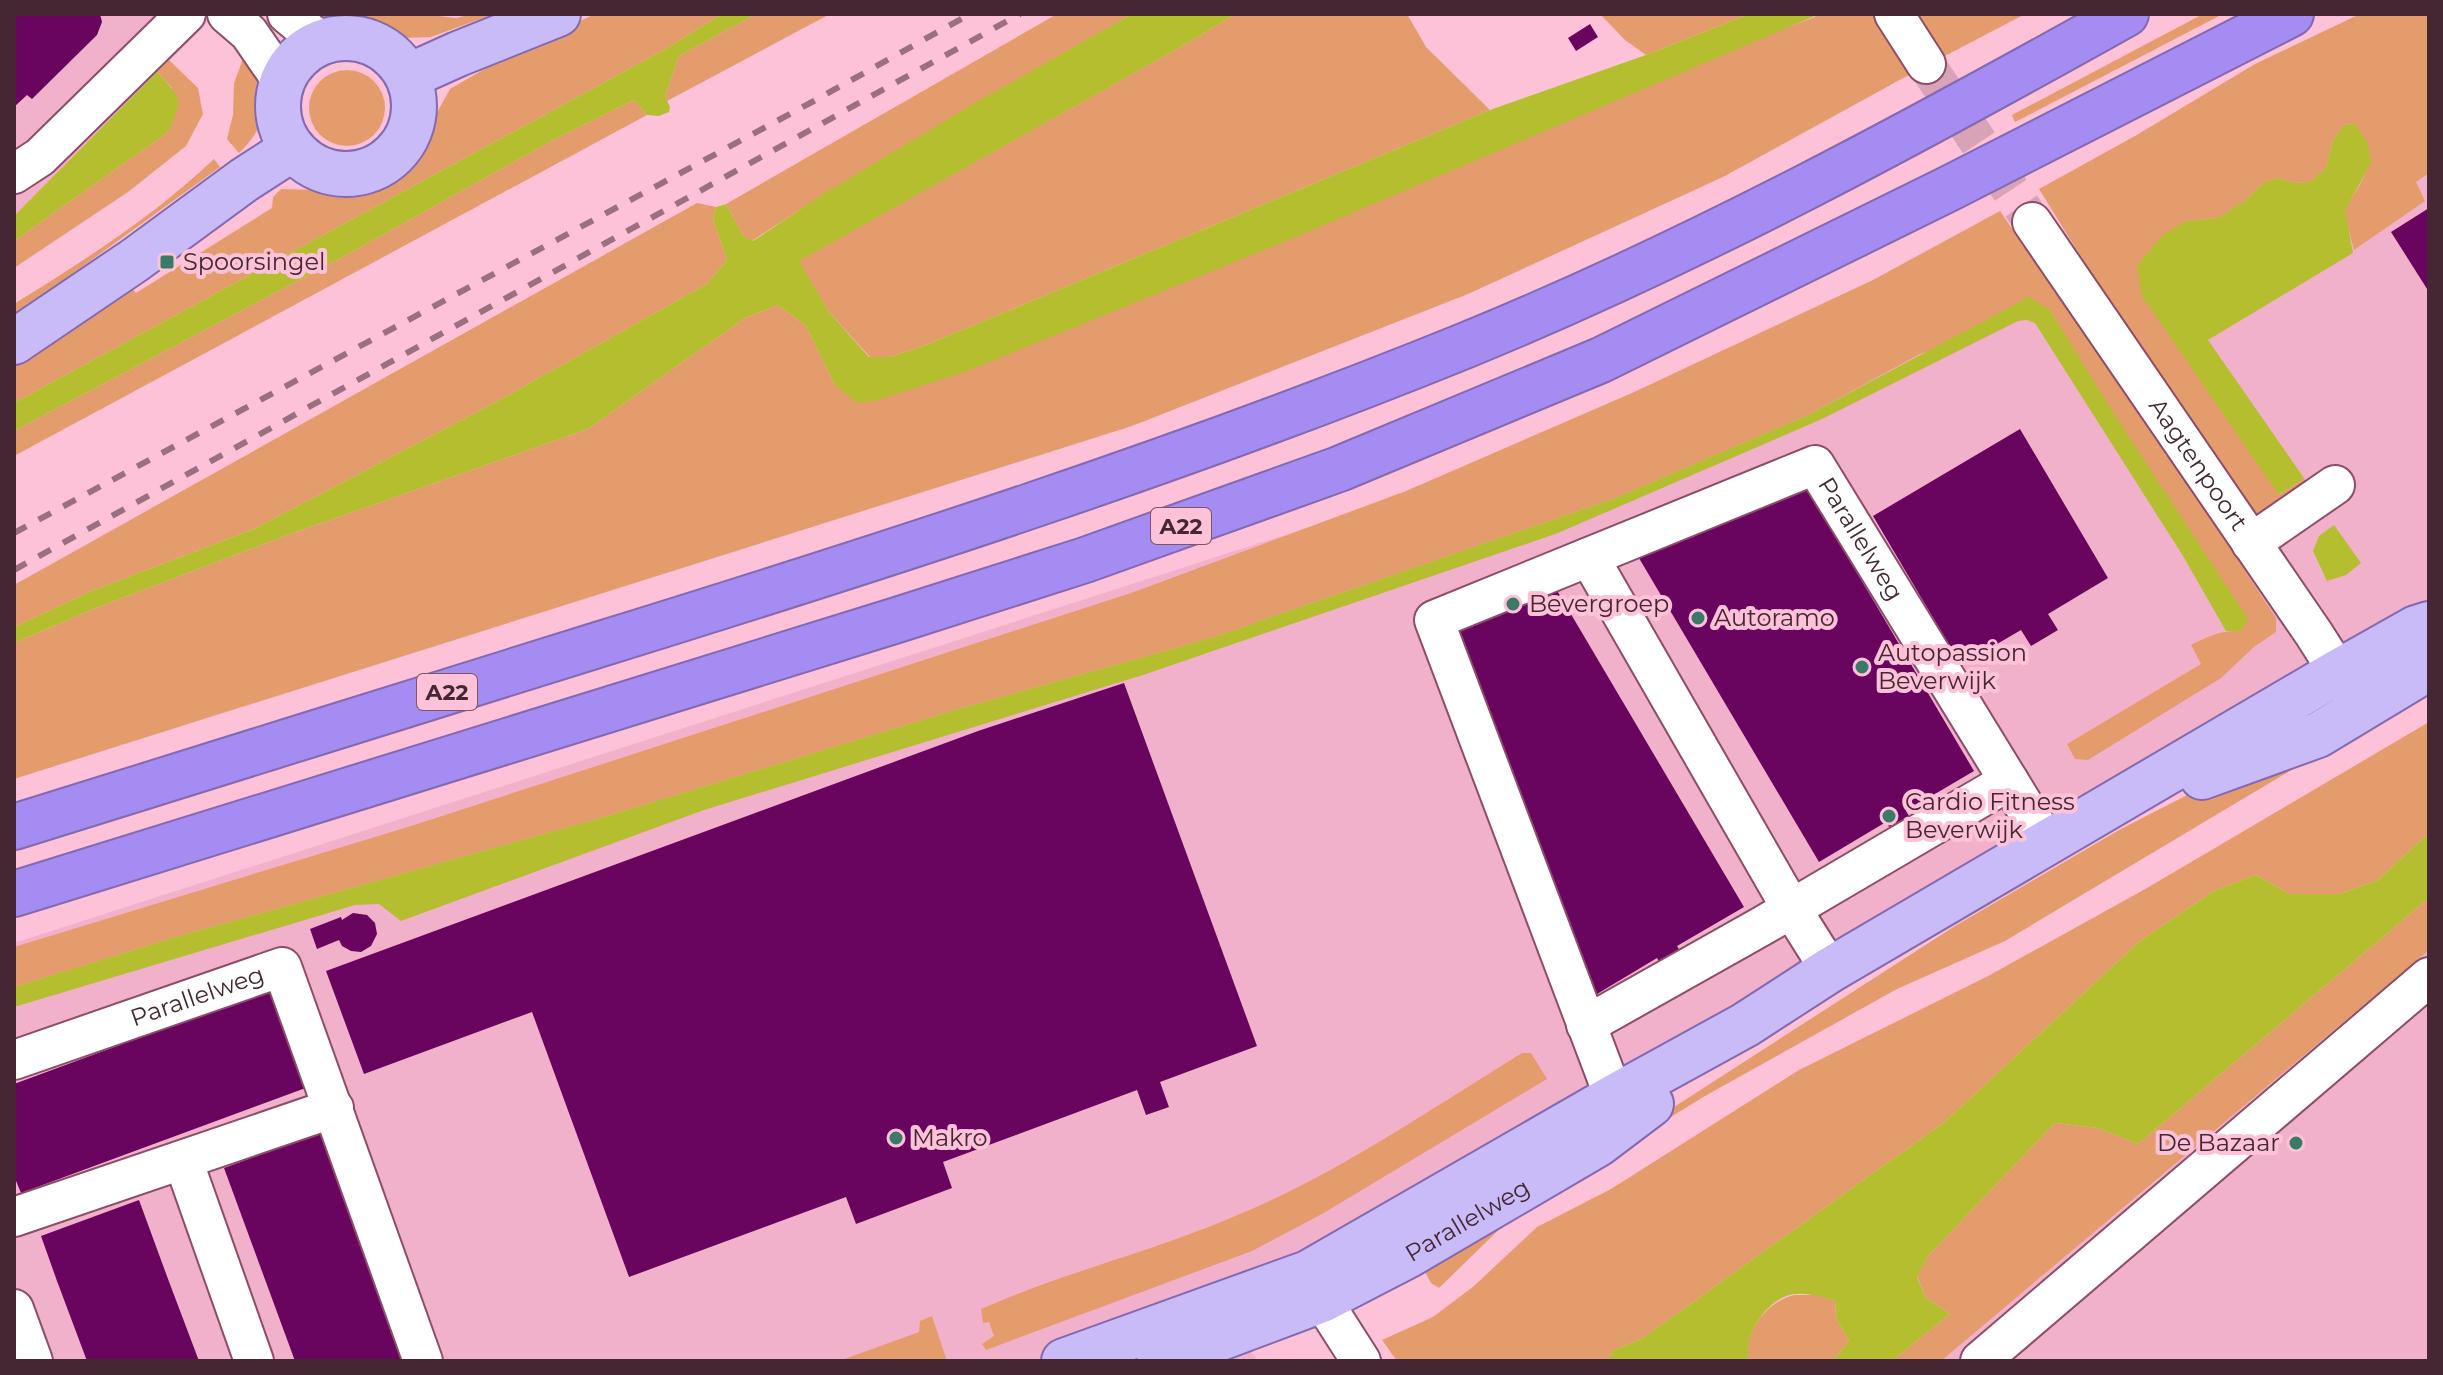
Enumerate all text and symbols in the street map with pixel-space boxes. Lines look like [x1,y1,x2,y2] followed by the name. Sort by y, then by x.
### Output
[183,247,325,276] place label: Spoorsingel
[158,253,176,271] marker: Spoorsingel
[2143,393,2254,536] street label: Aagtenpoort
[1812,472,1910,606] street label: Parallelweg
[1151,508,1211,544] road number: A22
[1529,589,1669,618] place label: Bevergroep
[1504,595,1522,613] marker: Bevergroep
[1714,603,1835,632] place label: Autoramo
[1689,609,1707,627] marker: Autoramo
[1878,638,2027,695] place label: Autopassion Beverwijk
[1853,658,1871,676] marker: Autopassion Beverwijk
[417,674,477,710] road number: A22
[1905,787,2075,844] place label: Cardio Fitness Beverwijk
[1880,807,1898,825] marker: Cardio Fitness Beverwijk
[126,959,268,1032] street label: Parallelweg
[912,1123,988,1152] place label: Makro
[2157,1128,2280,1157] place label: De Bazaar
[887,1129,905,1147] marker: Makro
[2287,1134,2305,1152] marker: De Bazaar
[1400,1172,1535,1268] street label: Parallelweg

